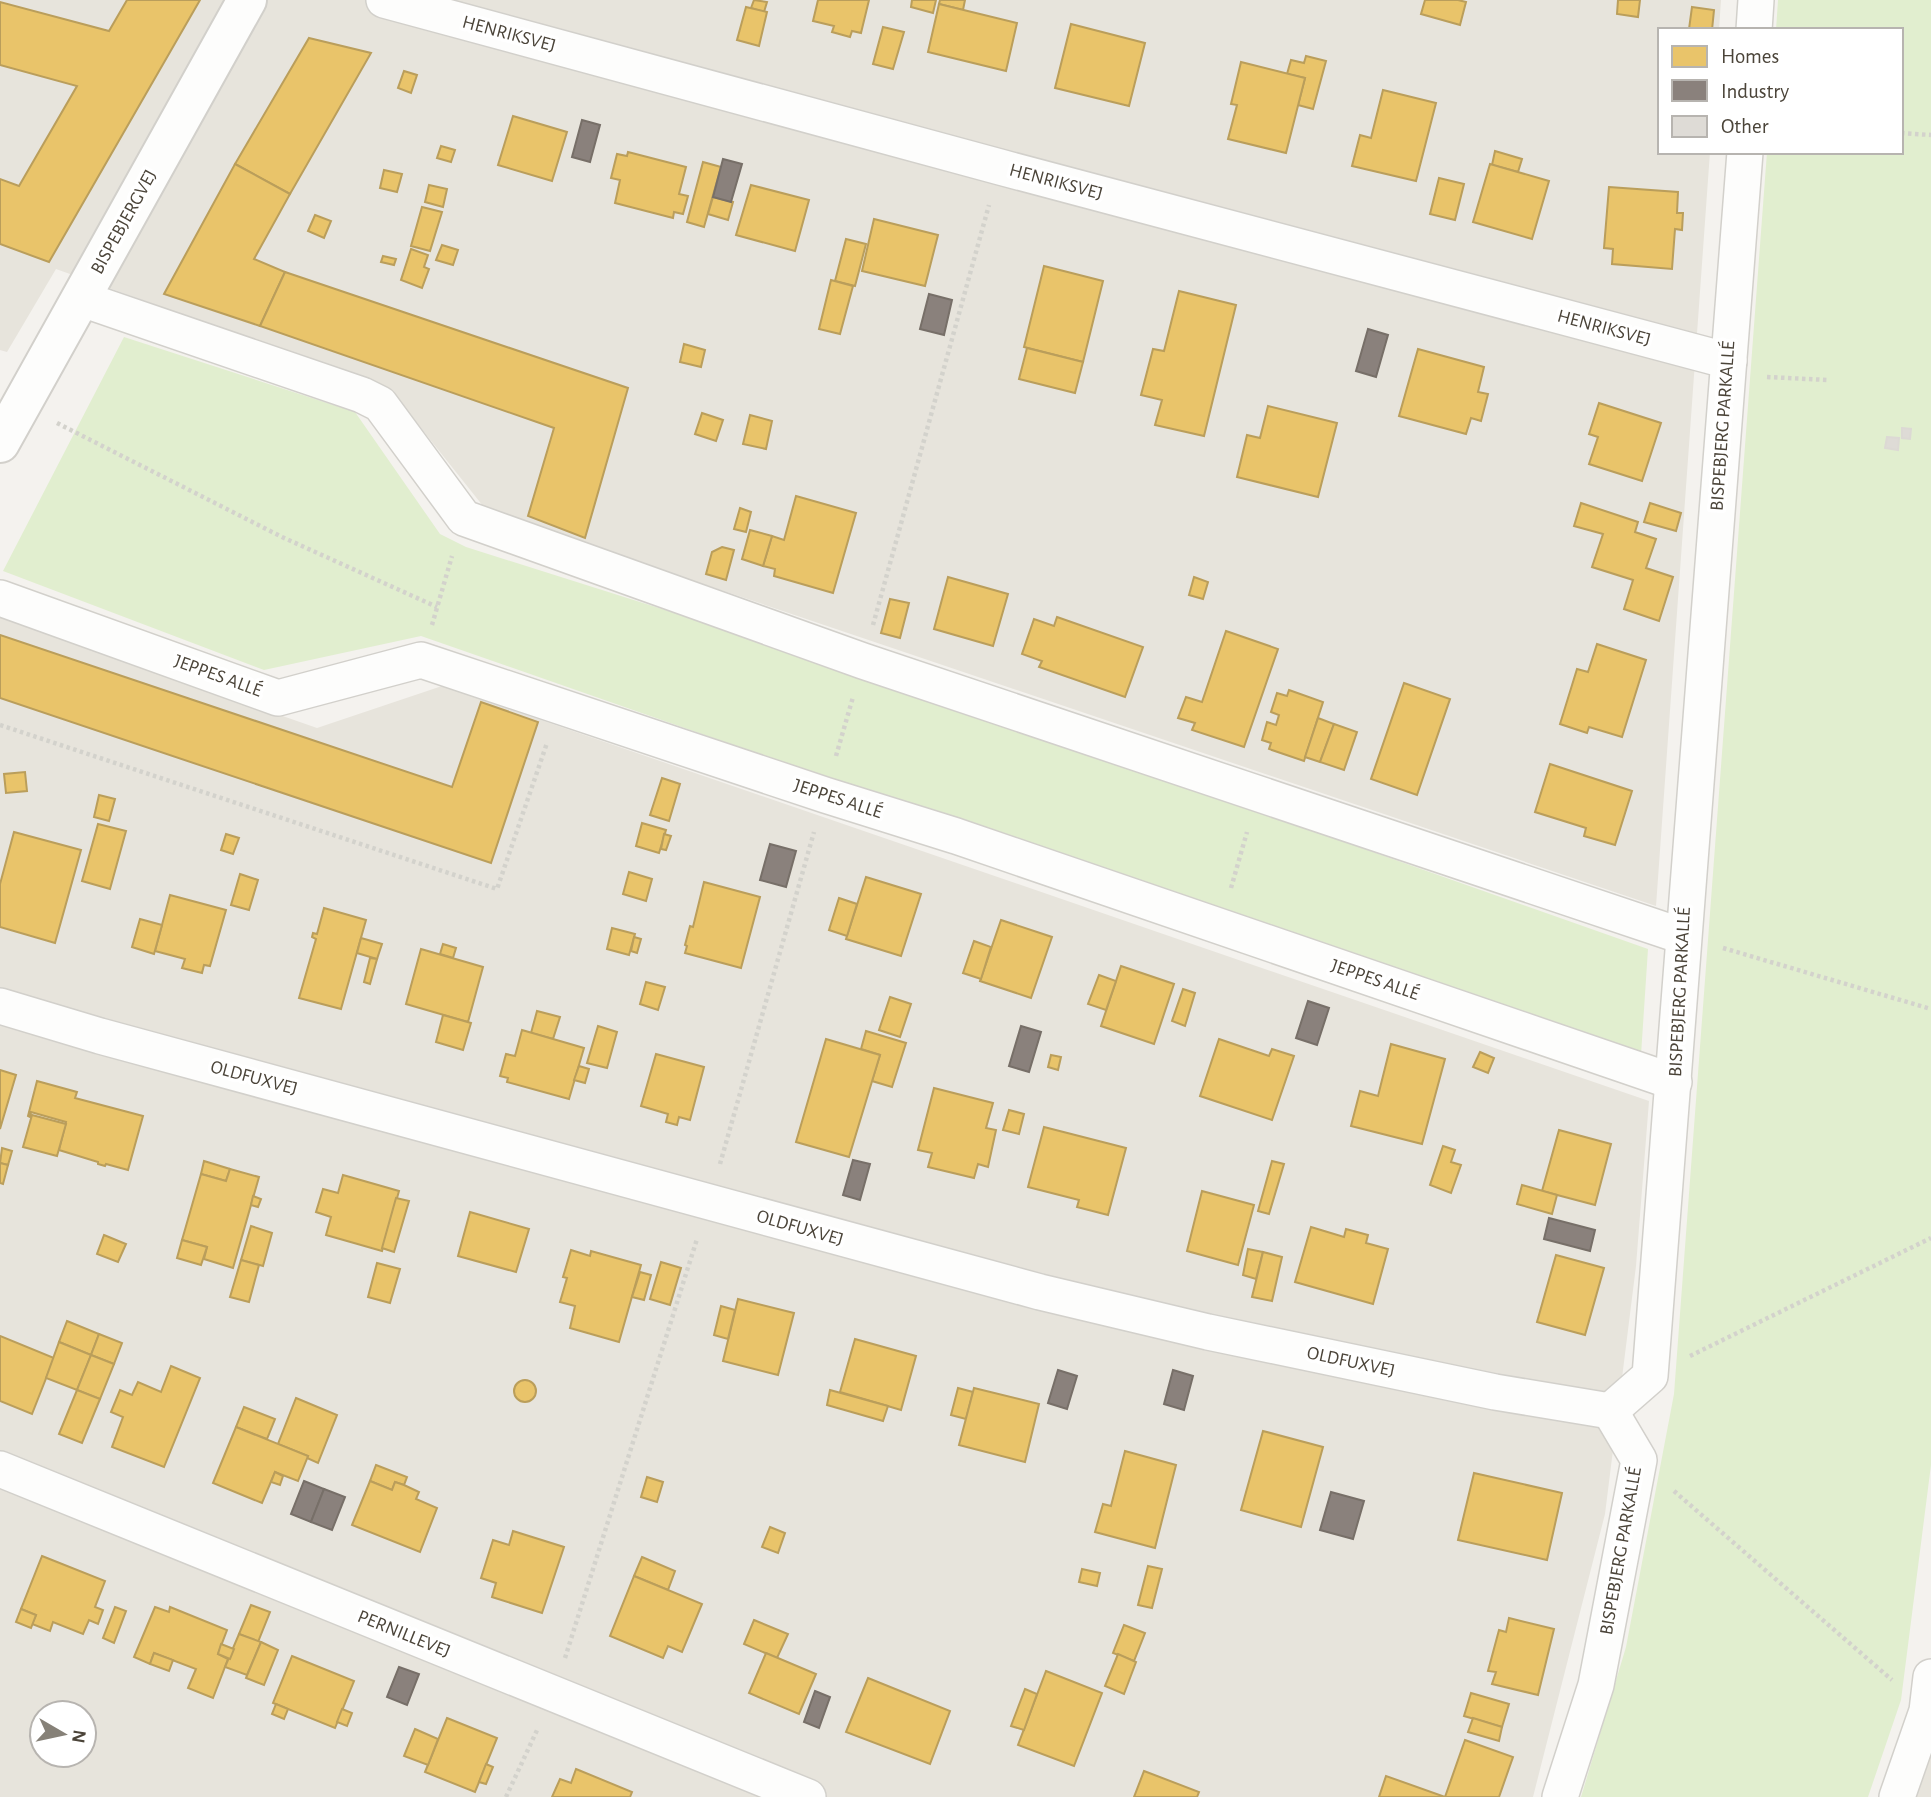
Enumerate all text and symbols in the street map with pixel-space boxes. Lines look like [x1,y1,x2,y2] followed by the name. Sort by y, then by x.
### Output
[460,12,558,56] street label: HENRIKSVEJ
[1658,28,1903,154] legend
[1721,46,1779,67] text: Homes
[1721,81,1789,102] text: Industry
[1721,116,1769,137] text: Other
[1007,160,1105,204] street label: HENRIKSVEJ
[88,167,160,277] street label: BISPEBJERGVEJ
[1555,306,1653,350] street label: HENRIKSVEJ
[1706,340,1738,512] street label: BISPEBJERG PARKALLÉ
[172,649,265,701] street label: JEPPES ALLÉ
[791,774,885,822] street label: JEPPES ALLÉ
[1664,906,1694,1077] street label: BISPEBJERG PARKALLÉ
[1328,954,1422,1004] street label: JEPPES ALLÉ
[208,1057,300,1099] street label: OLDFUXVEJ
[754,1207,846,1249] street label: OLDFUXVEJ
[1305,1343,1397,1381] street label: OLDFUXVEJ
[1595,1465,1645,1636] street label: BISPEBJERG PARKALLÉ
[355,1607,453,1661] street label: PERNILLEVEJ
[28,1699,98,1769] north arrow
[68,1728,89,1744] text: N

